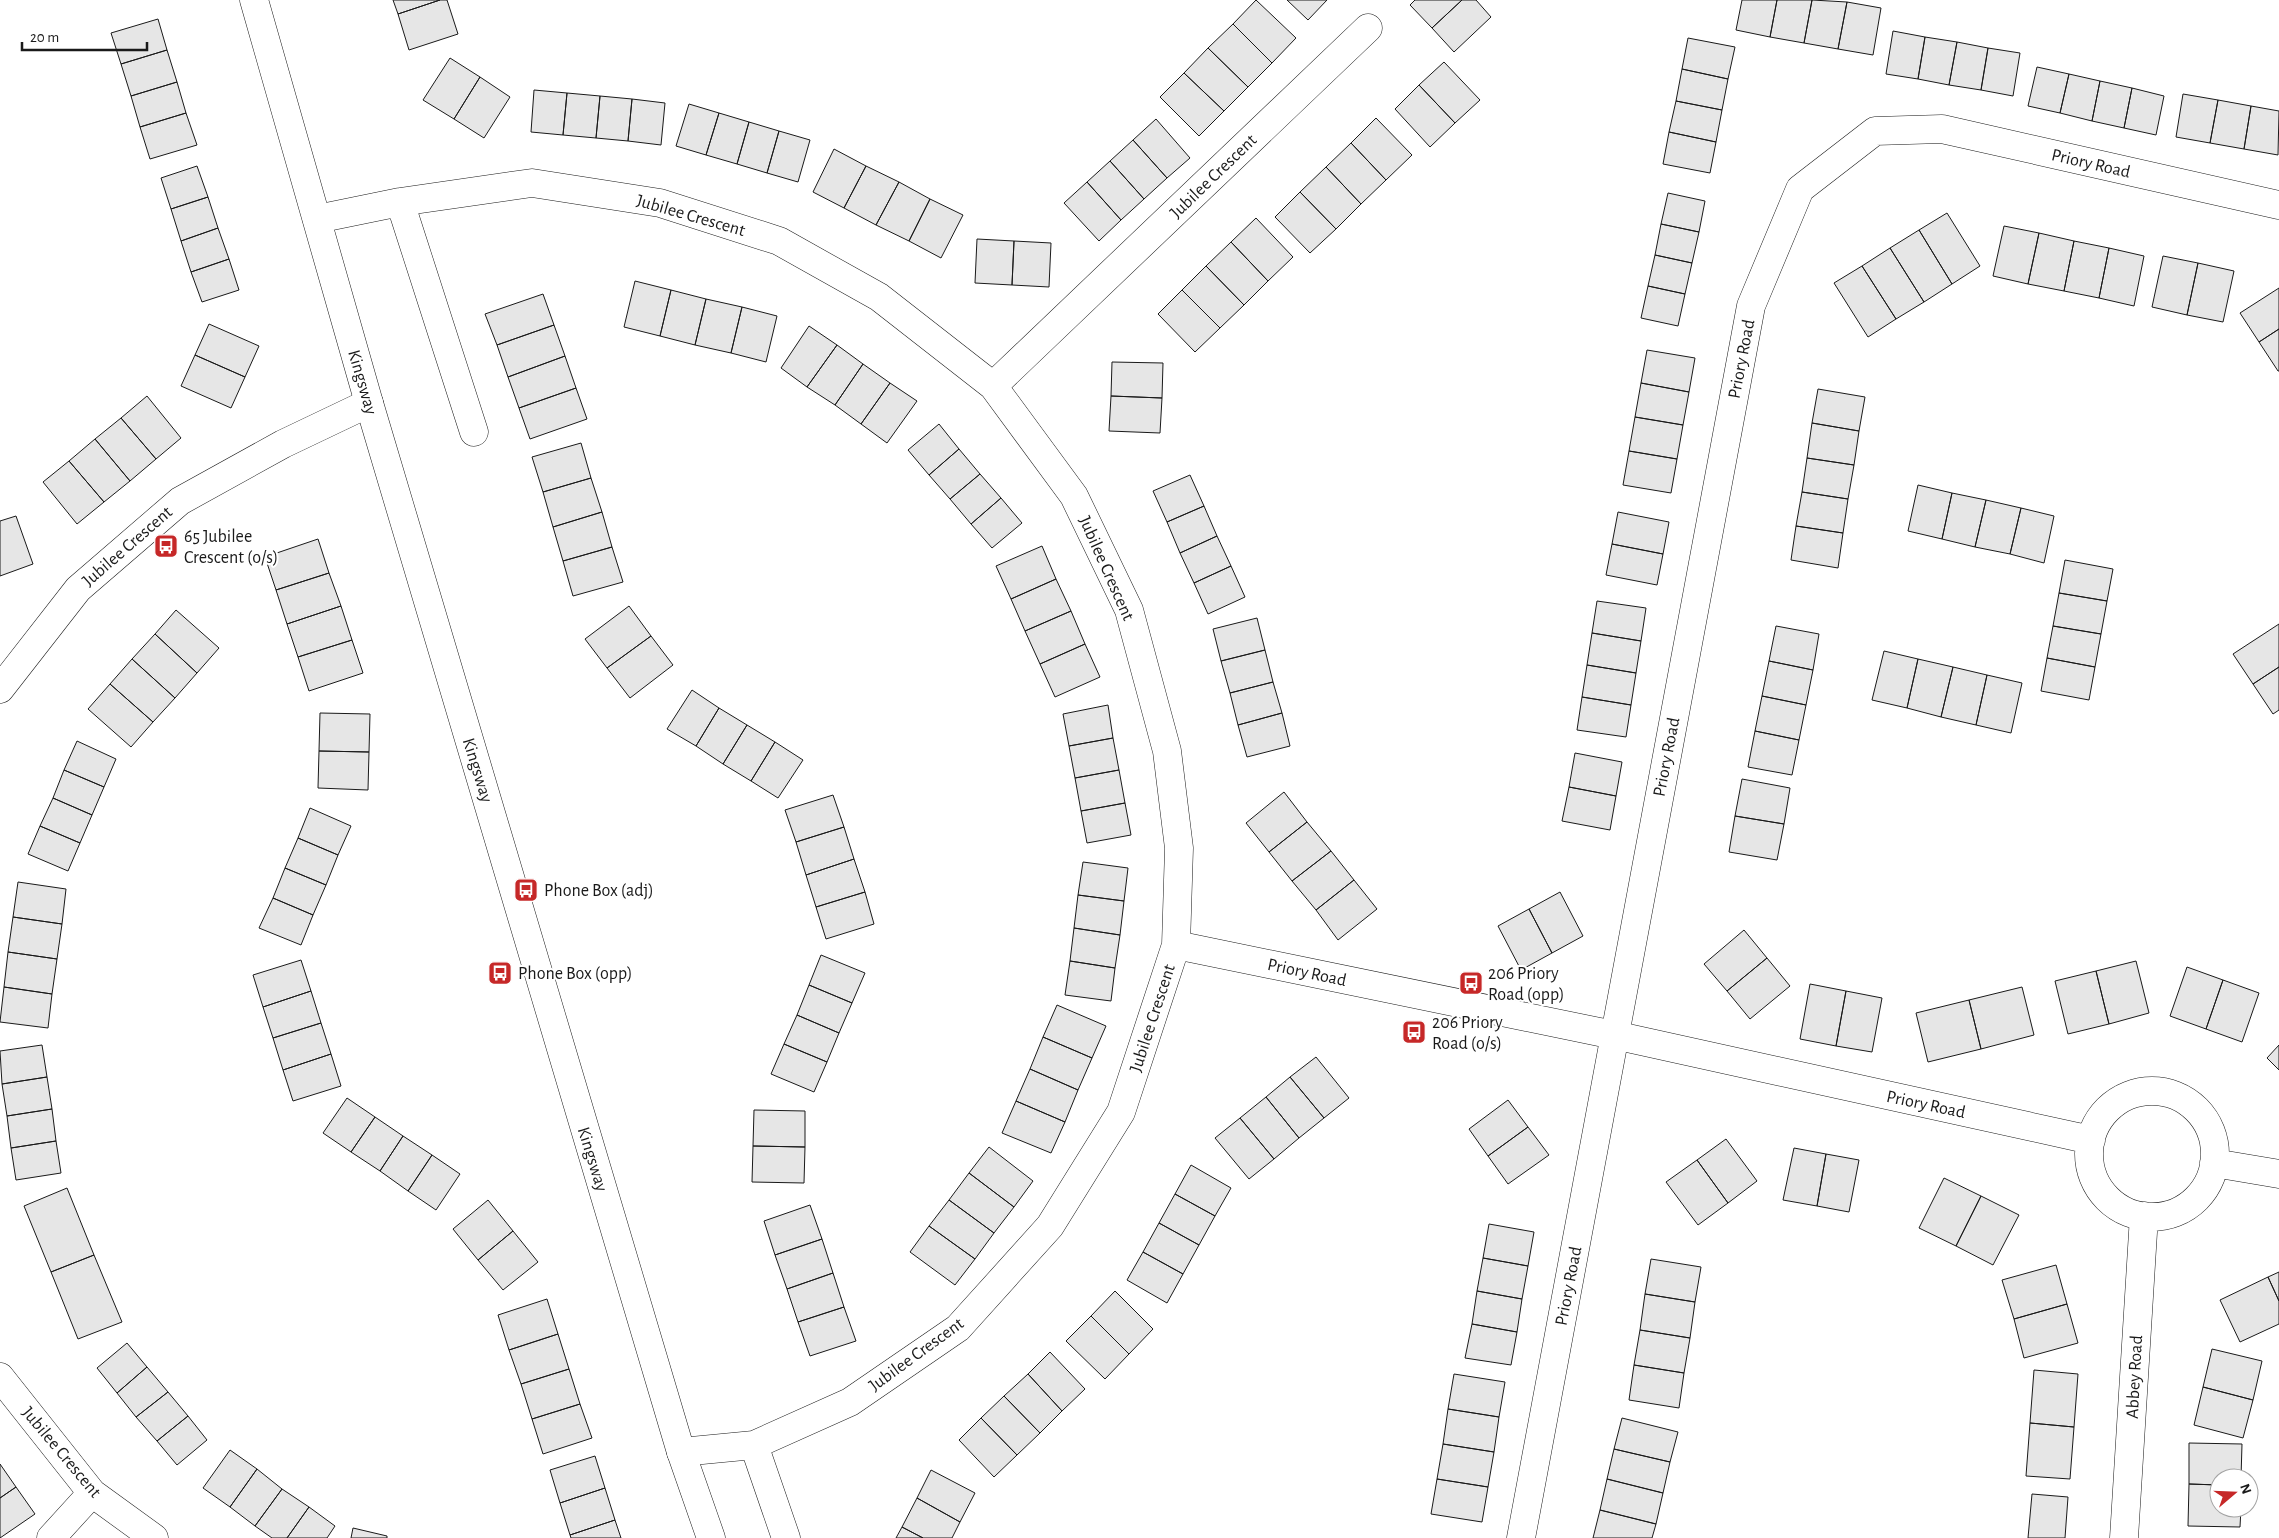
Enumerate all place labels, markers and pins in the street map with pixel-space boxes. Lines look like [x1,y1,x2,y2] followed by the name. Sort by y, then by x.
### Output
[184,528,278,567] place label: 65 Jubilee Crescent (o/s)
[153,533,179,559] bus stop icon: 65 Jubilee Crescent (o/s)
[513,877,539,903] bus stop icon: Phone Box (adj)
[544,882,654,900] place label: Phone Box (adj)
[487,960,513,986] bus stop icon: Phone Box (opp)
[518,965,633,983] place label: Phone Box (opp)
[1488,965,1565,1004] place label: 206 Priory Road (opp)
[1458,970,1484,996] bus stop icon: 206 Priory Road (opp)
[1432,1014,1503,1053] place label: 206 Priory Road (o/s)
[1401,1019,1427,1045] bus stop icon: 206 Priory Road (o/s)

